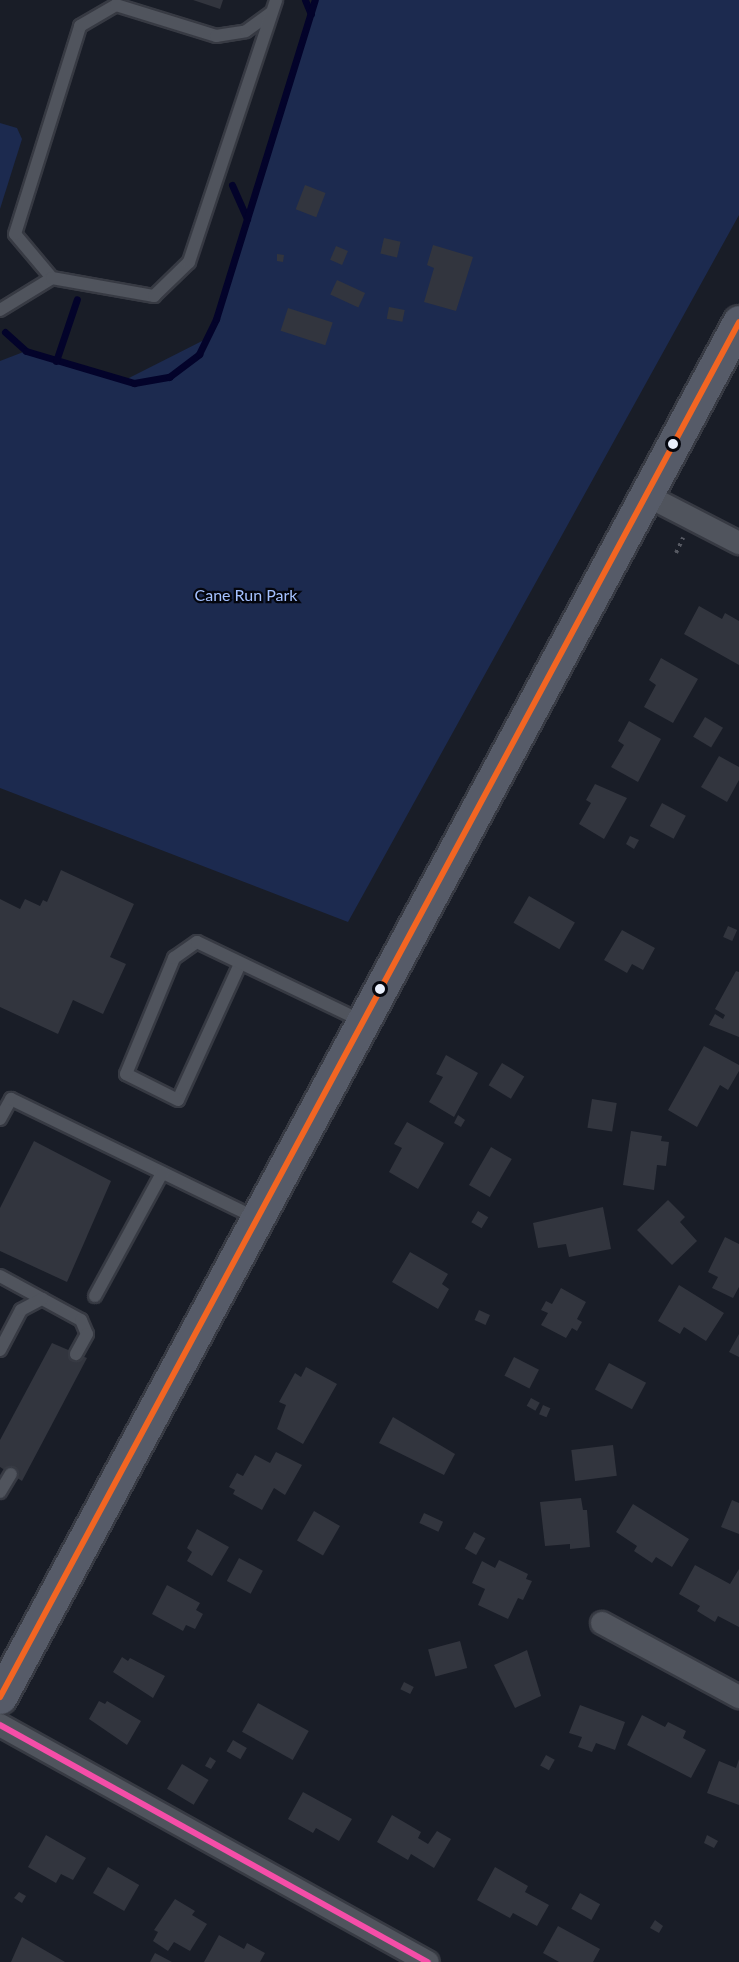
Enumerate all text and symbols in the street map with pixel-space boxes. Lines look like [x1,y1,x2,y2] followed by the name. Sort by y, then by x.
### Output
[667,438,679,450] unlabelled marker
[194,585,298,605] park label: Cane Run Park
[374,983,386,995] unlabelled marker

